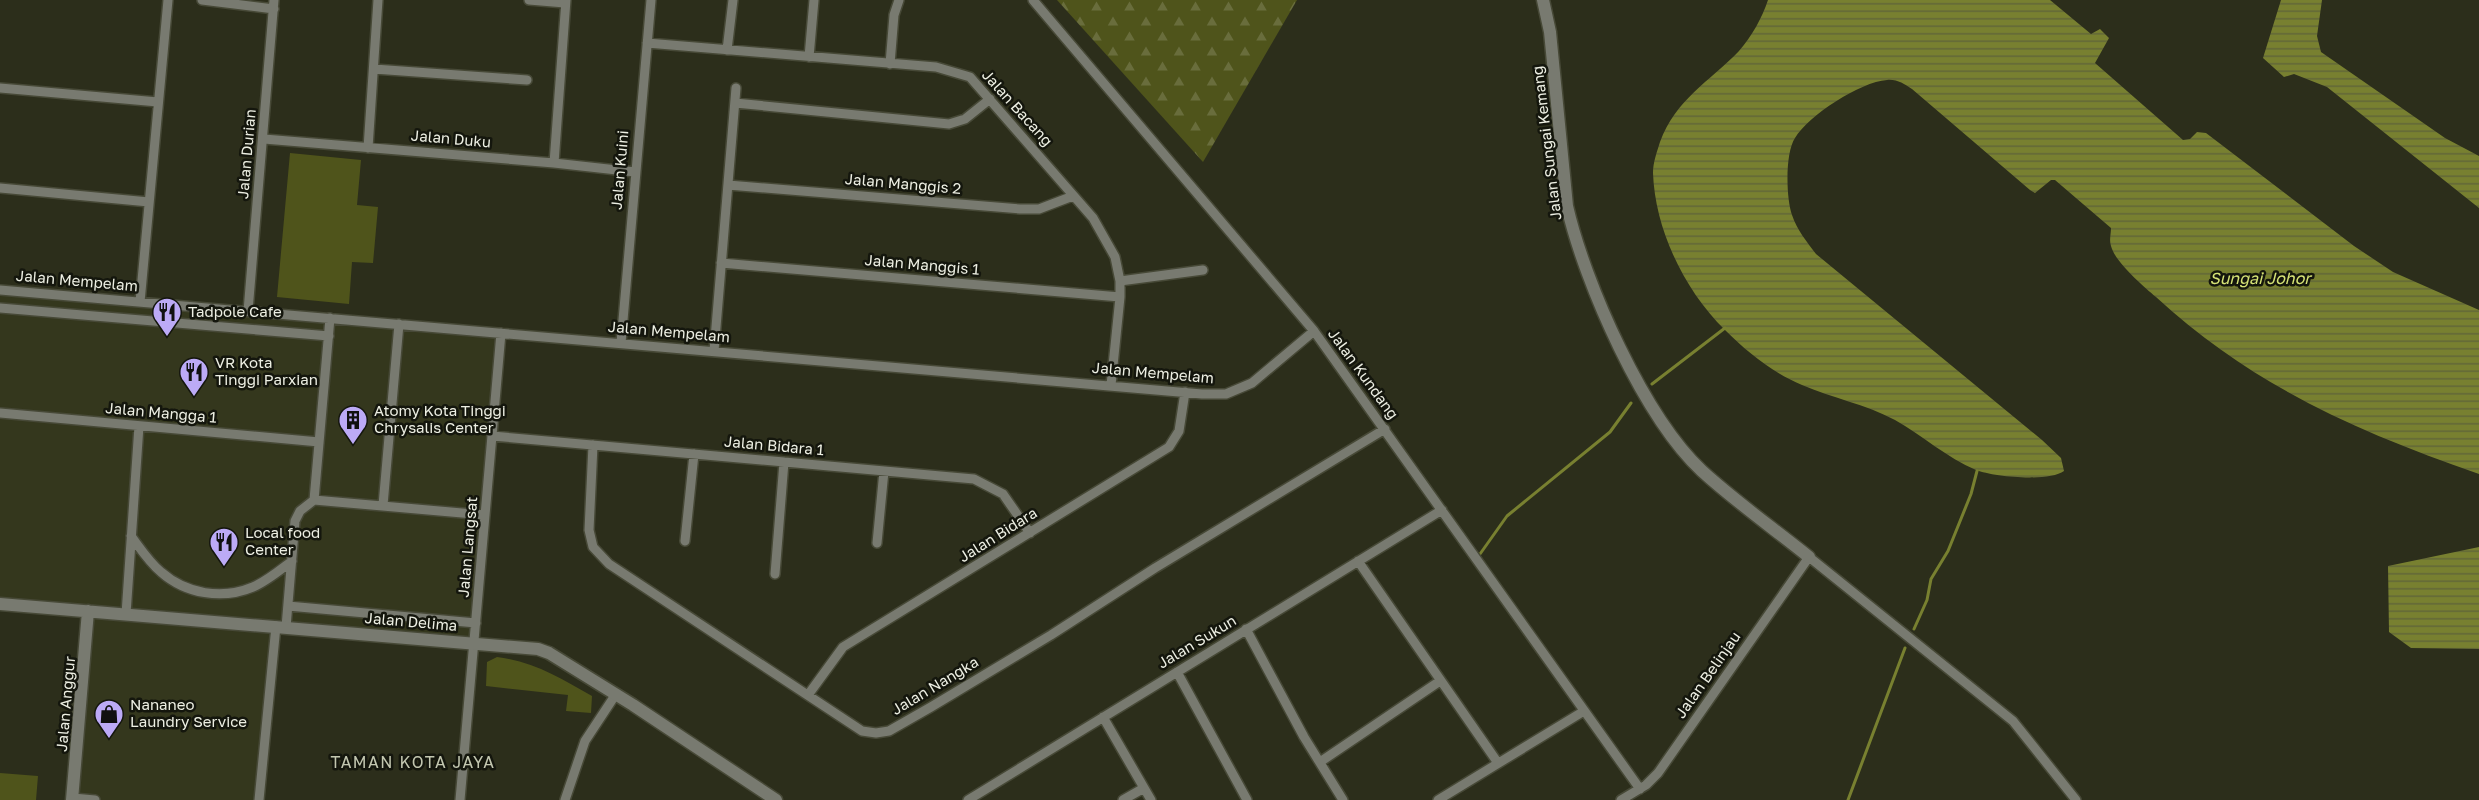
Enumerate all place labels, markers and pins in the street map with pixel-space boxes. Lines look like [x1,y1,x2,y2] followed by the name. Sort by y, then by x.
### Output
[151,296,183,338] restaurant icon: Tadpole Cafe
[188,302,282,320] place label: Tadpole Cafe
[215,353,318,388] place label: VR Kota Tinggi Parxian
[178,356,210,398] restaurant icon: VR Kota Tinggi Parxian
[374,401,506,436] place label: Atomy Kota Tinggi Chrysalis Center
[337,404,369,446] building icon: Atomy Kota Tinggi Chrysalis Center
[245,523,320,558] place label: Local food Center
[208,526,240,568] restaurant icon: Local food Center
[130,695,247,730] place label: Nananeo Laundry Service
[93,698,125,740] shop icon: Nananeo Laundry Service

